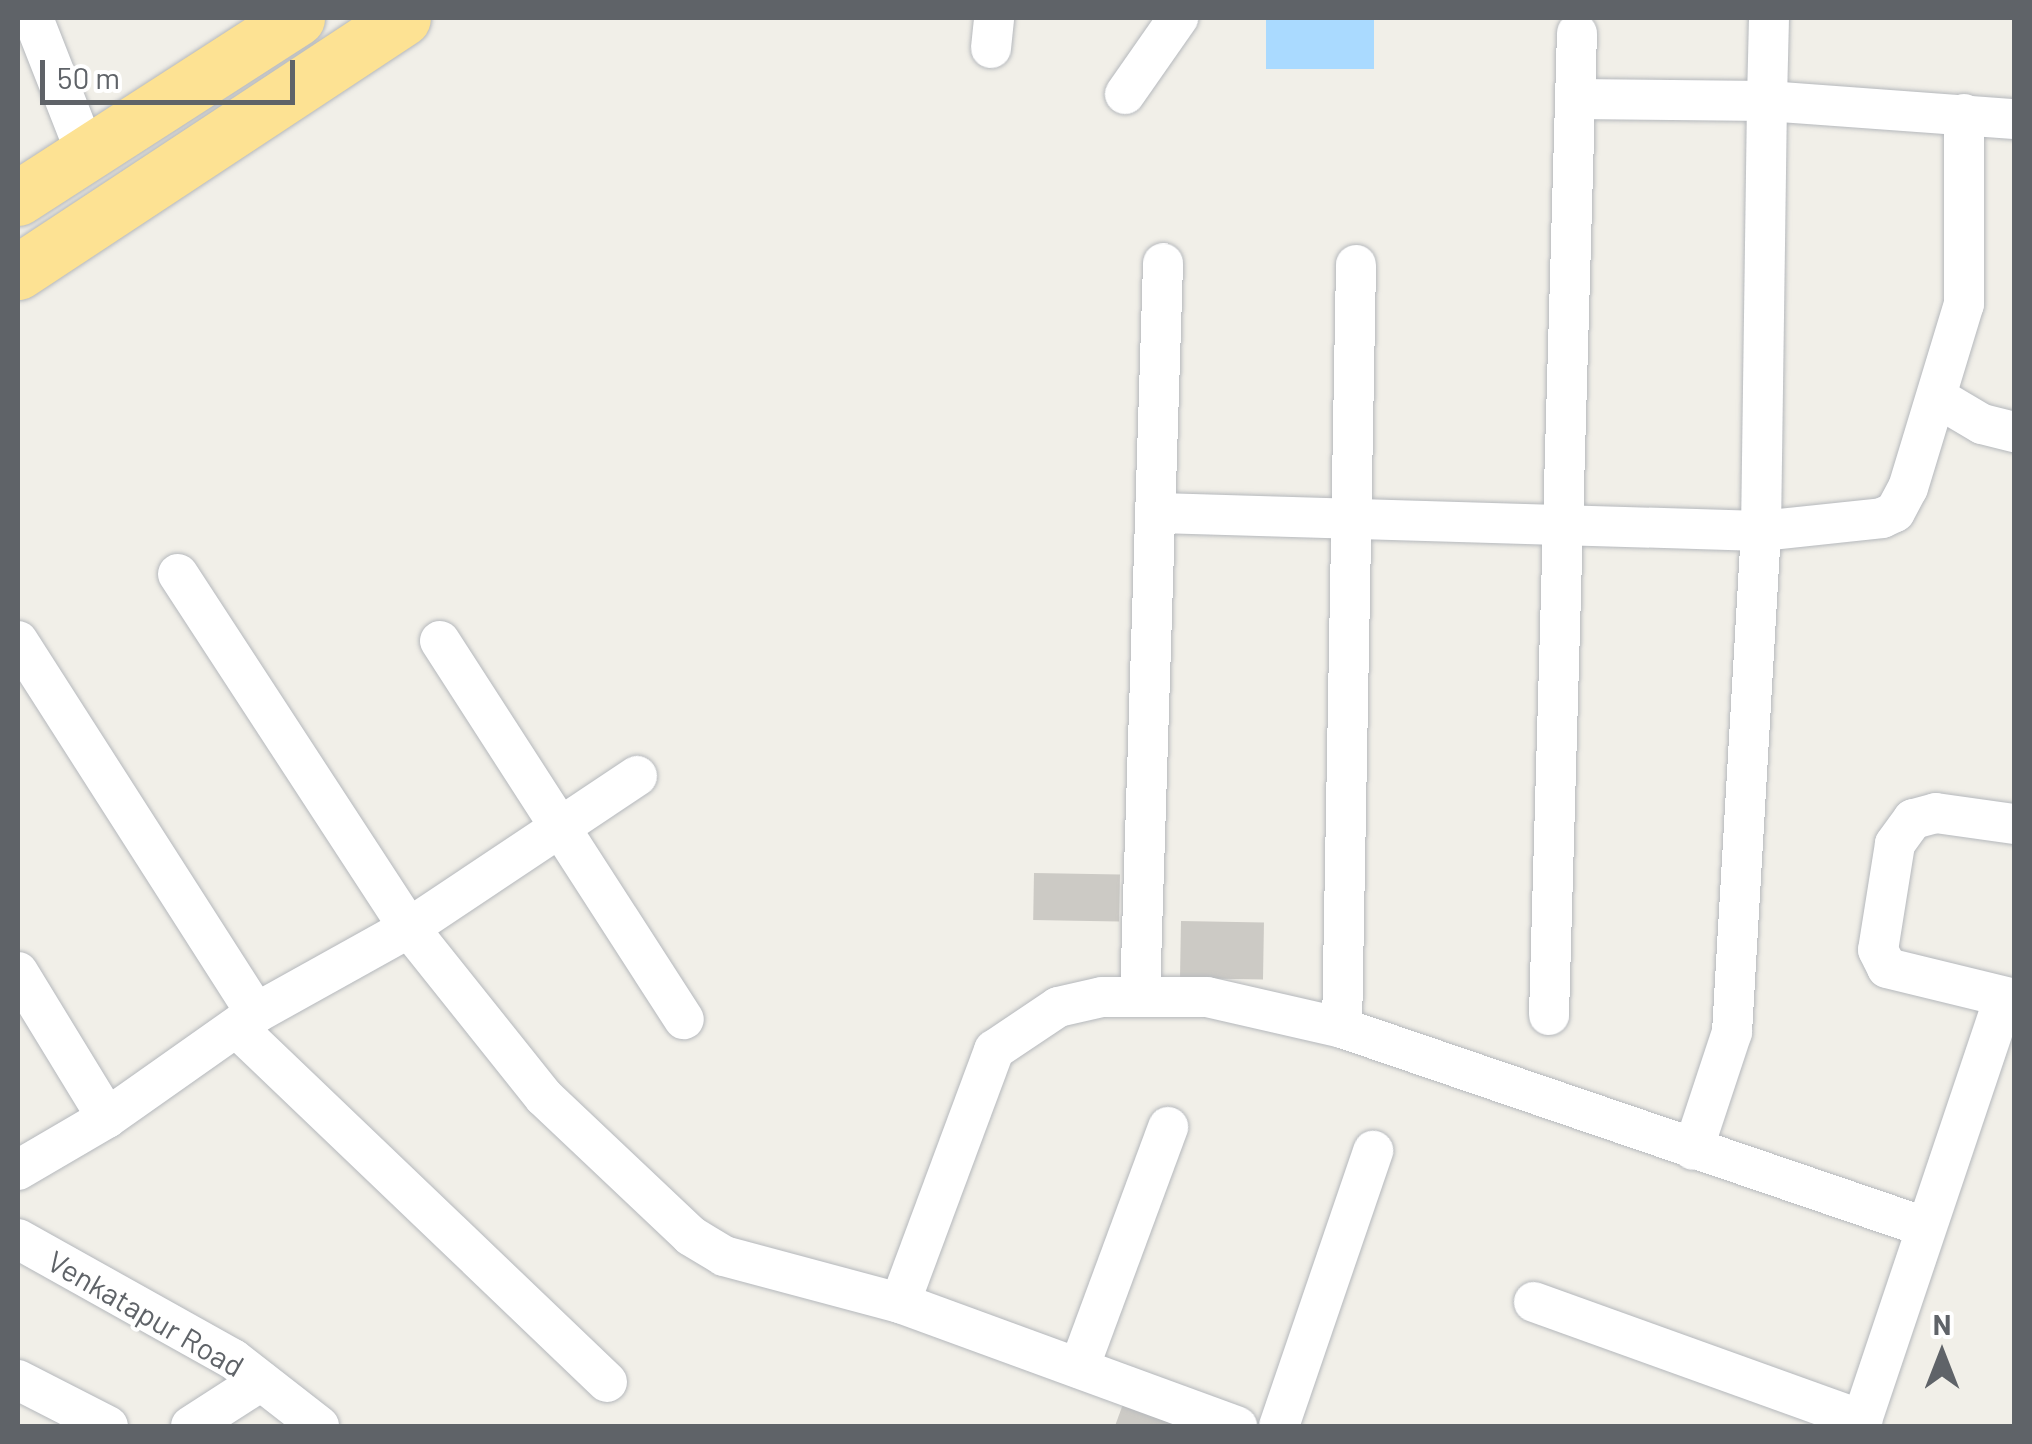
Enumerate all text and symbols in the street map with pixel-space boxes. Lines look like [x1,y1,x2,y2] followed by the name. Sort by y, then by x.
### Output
[45,40,300,102] scale bar
[57,59,120,95] text: 50 m
[42,1242,250,1384] street label: Venkatapur Road
[1892,1304,1992,1404] north arrow
[1933,1307,1951,1341] text: N

